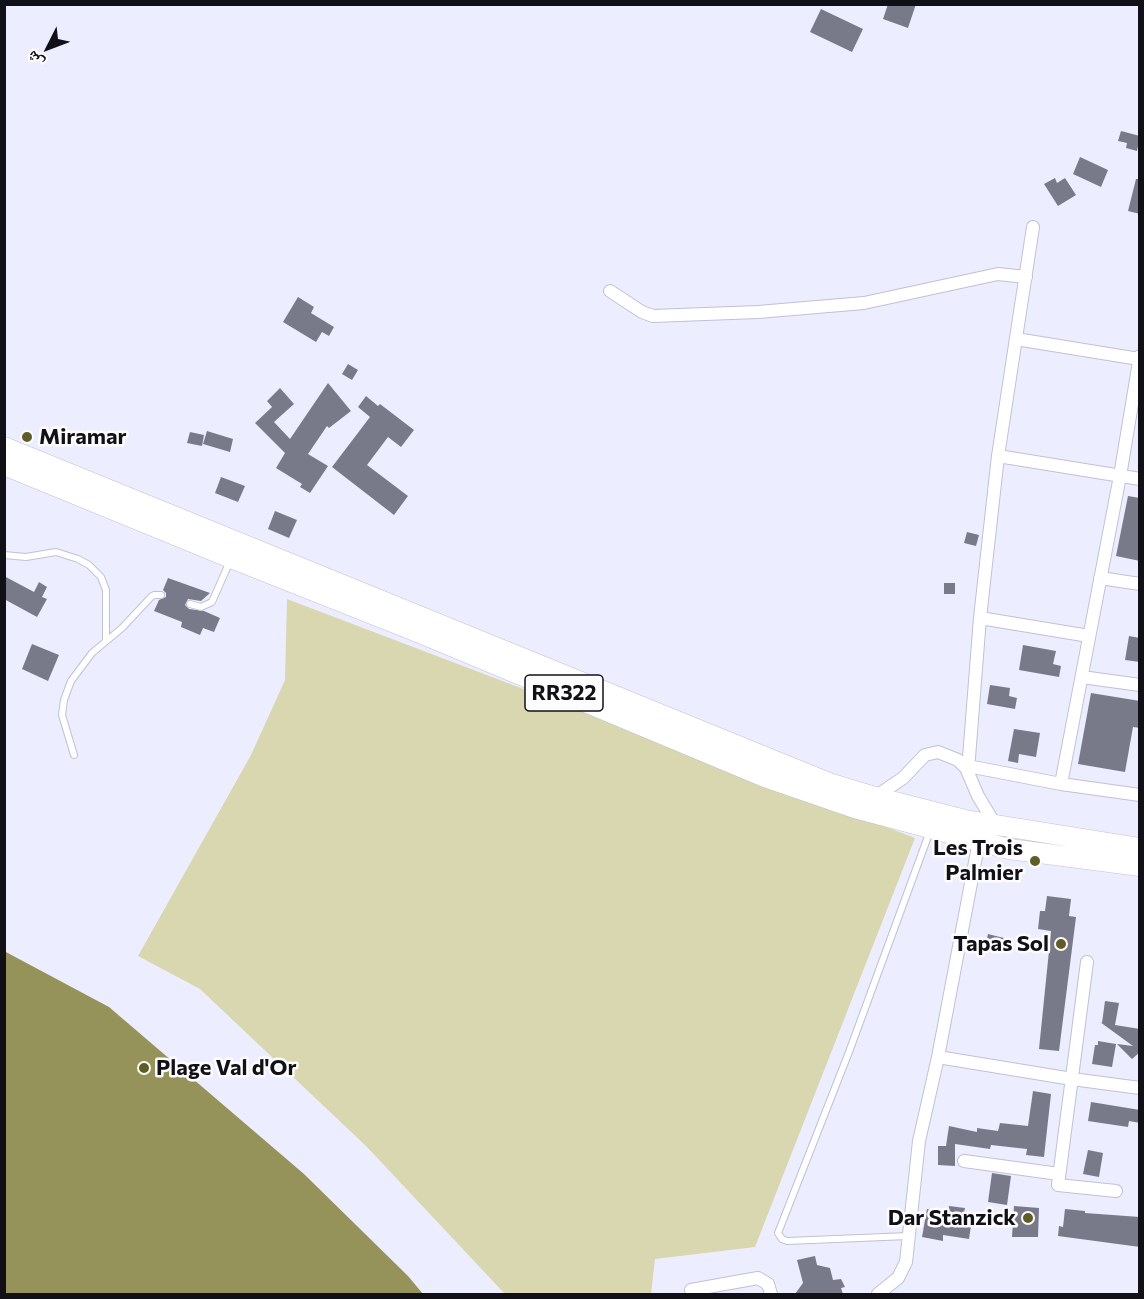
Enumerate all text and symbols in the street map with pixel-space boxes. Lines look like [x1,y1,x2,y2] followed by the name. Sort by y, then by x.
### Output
[18,18,78,78] north arrow
[22,48,47,73] text: ش
[39,424,127,450] place label: Miramar
[20,430,34,444] marker: Miramar
[525,675,603,711] road number: RR322
[933,835,1023,886] place label: Les Trois Palmier
[1028,854,1042,868] marker: Les Trois Palmier
[953,931,1049,957] place label: Tapas Sol
[1054,937,1068,951] marker: Tapas Sol
[156,1055,297,1081] place label: Plage Val d'Or
[137,1061,151,1075] marker: Plage Val d'Or
[888,1205,1016,1231] place label: Dar Stanzick
[1021,1211,1035,1225] marker: Dar Stanzick

